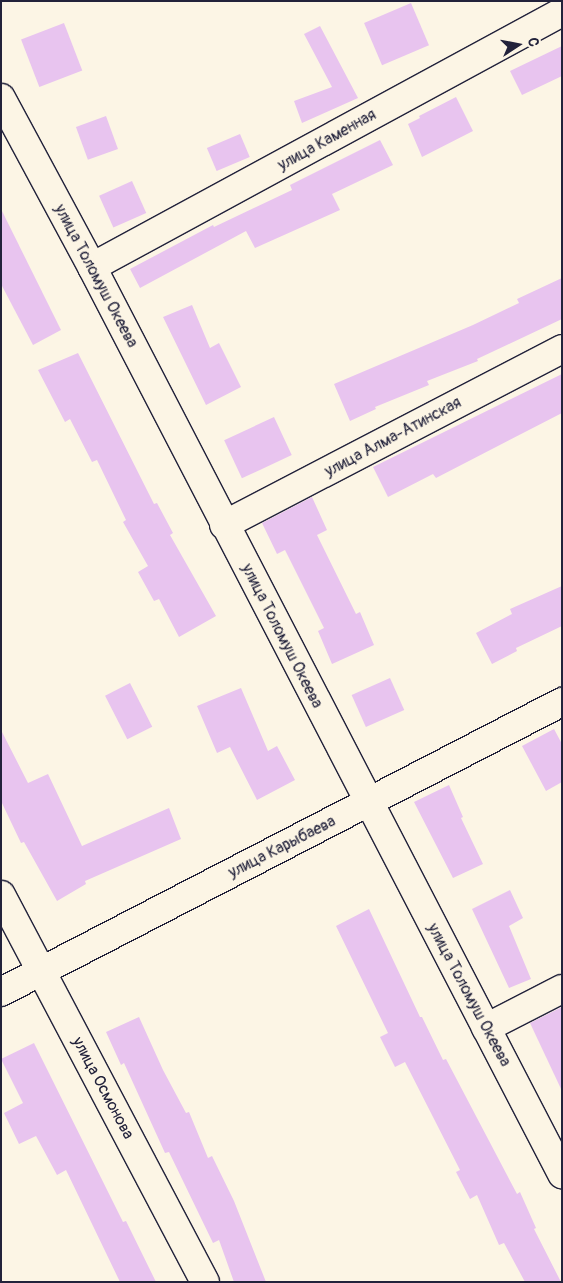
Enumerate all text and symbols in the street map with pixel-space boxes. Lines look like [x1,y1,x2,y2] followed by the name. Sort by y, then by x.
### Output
[493,20,543,70] north arrow
[524,36,542,48] text: С
[275,105,379,175] street label: улица Каменная
[50,201,142,351] street label: улица Толомуш Океева
[321,393,465,481] street label: улица Алма-Атинская
[237,561,327,711] street label: улица Толомуш Океева
[225,812,339,882] street label: улица Карыбаева
[423,920,515,1070] street label: улица Толомуш Океева
[68,1034,138,1142] street label: улица Осмонова

